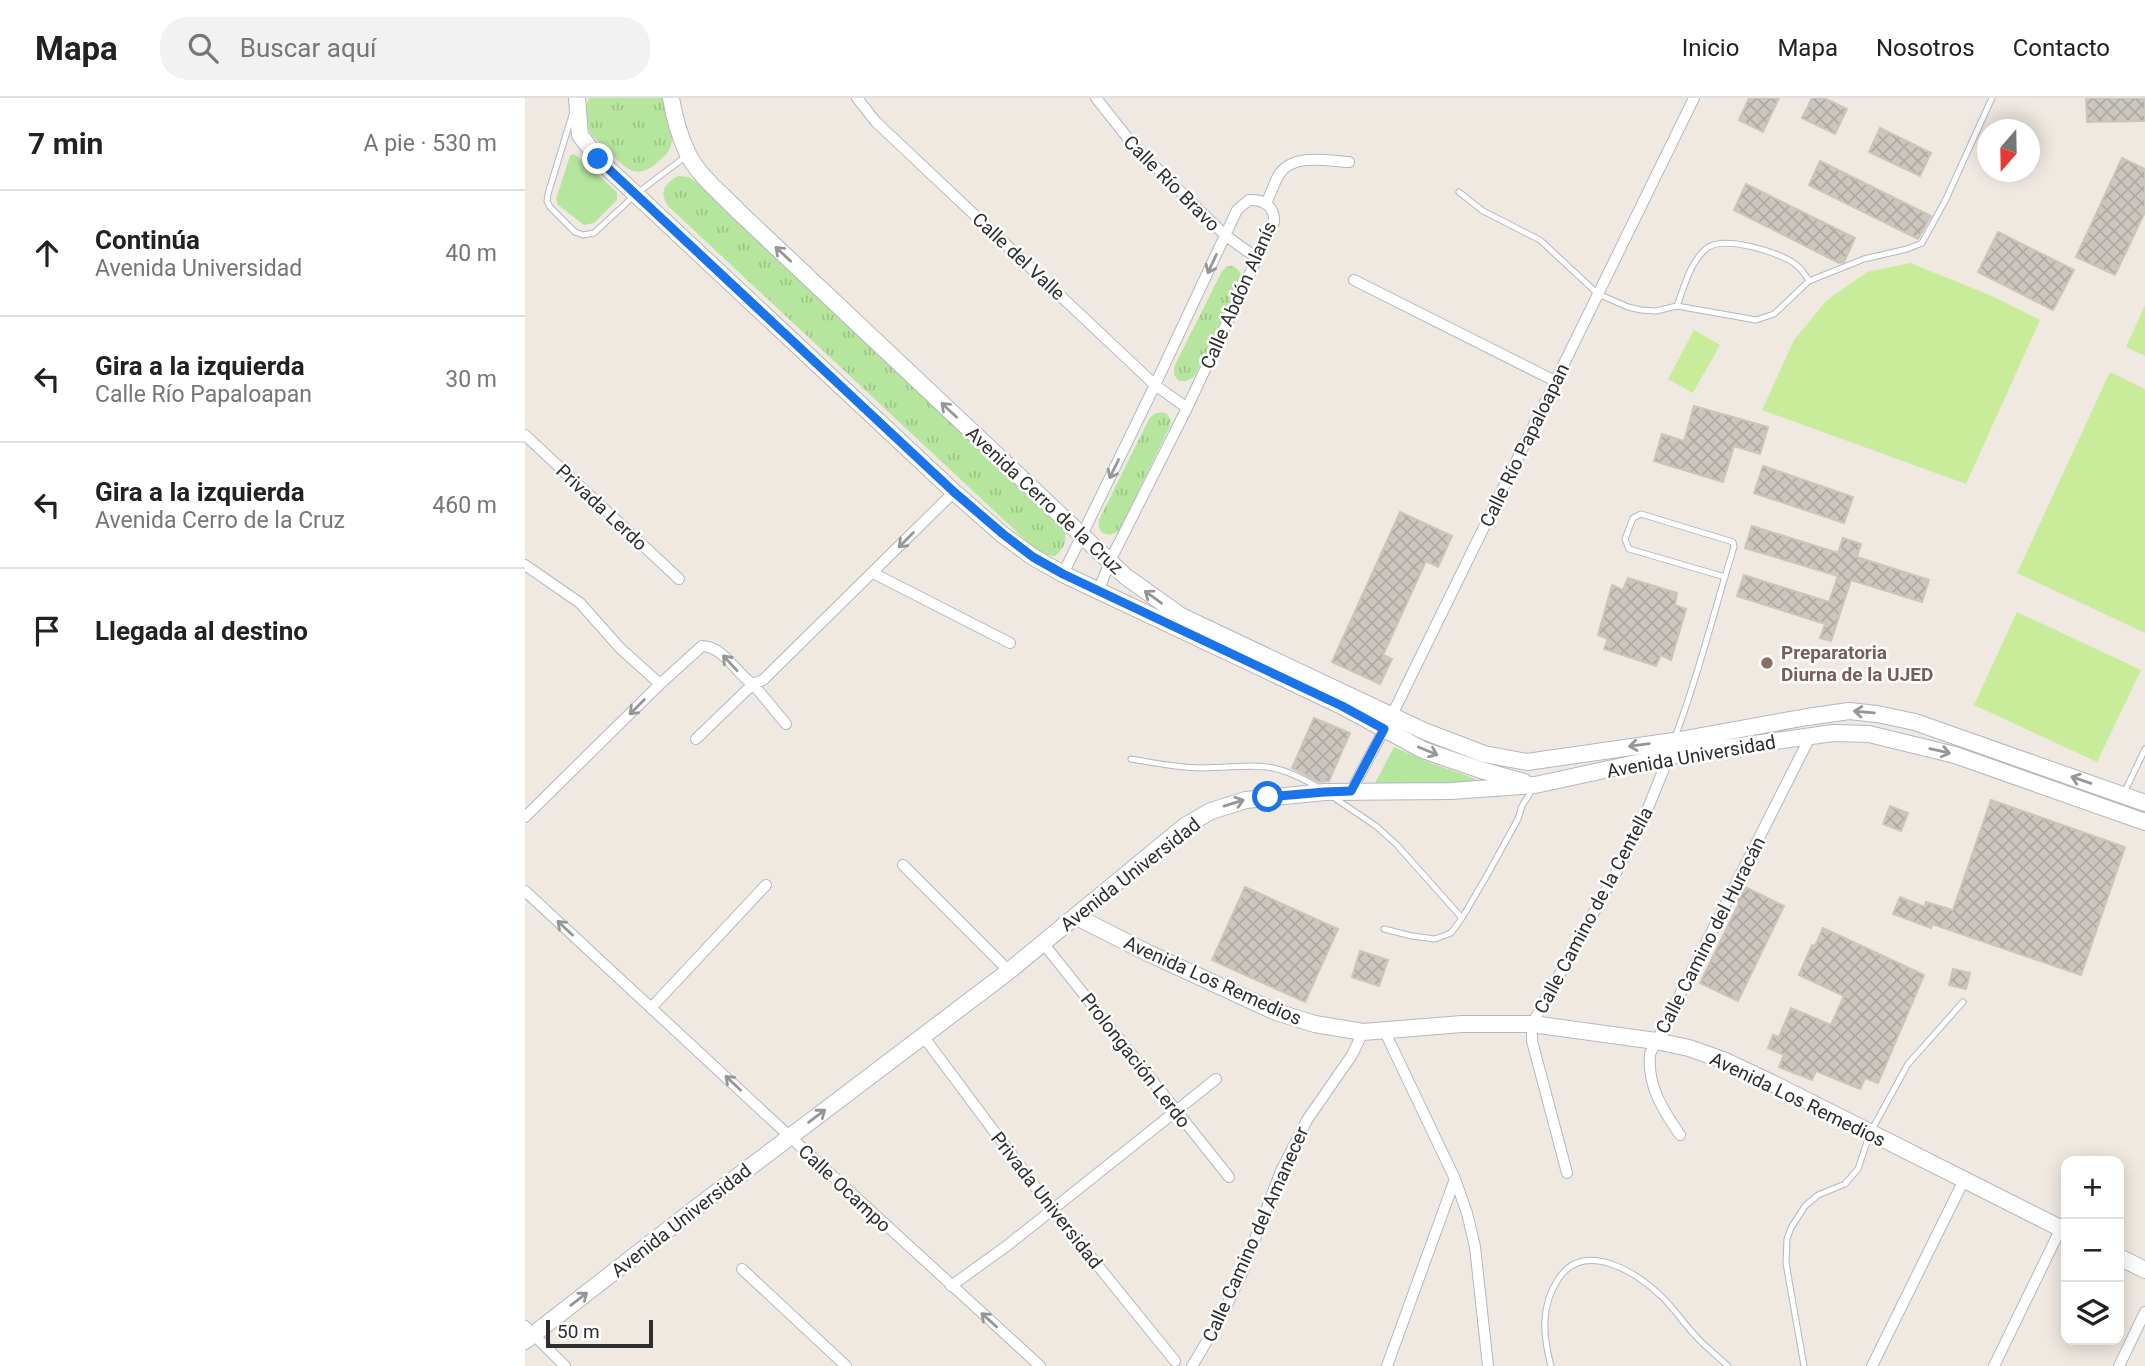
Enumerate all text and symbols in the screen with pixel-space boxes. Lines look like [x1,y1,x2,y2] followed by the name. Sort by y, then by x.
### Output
[160,17,650,80] search box
[35,29,118,68] text: Mapa
[184,29,222,67] icon: search
[240,33,376,63] text: Buscar aquí
[1682,34,1739,62] text: Inicio
[1777,34,1838,62] text: Mapa
[1876,34,1975,62] text: Nosotros
[2013,34,2110,62] text: Contacto
[1977,119,2040,182] north arrow
[28,126,103,161] text: 7 min
[364,130,497,157] text: A pie · 530 m
[1119,130,1225,236] street label: Calle Río Bravo
[582,143,613,174] route end
[968,208,1070,305] street label: Calle del Valle
[1196,218,1281,372] street label: Calle Abdón Alanís
[95,225,200,255] text: Continúa
[28,234,66,272] icon: ahead
[445,240,497,267] text: 40 m
[775,246,793,263] one-way arrow
[1205,253,1219,274] one-way arrow
[95,255,302,282] text: Avenida Universidad
[95,351,305,381] text: Gira a la izquierda
[28,360,66,398] icon: left
[1475,360,1574,531] street label: Calle Río Papaloapan
[445,366,497,393] text: 30 m
[95,381,312,408] text: Calle Río Papaloapan
[941,402,958,419] one-way arrow
[961,422,1128,579] street label: Avenida Cerro de la Cruz
[1107,458,1121,479] one-way arrow
[551,459,652,555] street label: Privada Lerdo
[95,477,305,507] text: Gira a la izquierda
[28,486,66,524] icon: left
[432,492,497,519] text: 460 m
[95,507,345,534] text: Avenida Cerro de la Cruz
[897,531,914,548] one-way arrow
[1143,590,1162,605] one-way arrow
[28,612,66,650] icon: arrive
[95,616,308,646] text: Llegada al destino
[1781,641,1933,686] place label: Preparatoria Diurna de la UJED
[722,655,739,672] one-way arrow
[1759,655,1775,671] marker: Preparatoria Diurna de la UJED
[628,699,645,716] one-way arrow
[1853,705,1876,718] one-way arrow
[1605,730,1777,783] street label: Avenida Universidad
[1629,739,1651,752] one-way arrow
[1416,745,1438,758] one-way arrow
[1928,745,1951,758] one-way arrow
[2070,773,2092,785] one-way arrow
[1252,781,1283,812] route start
[1223,796,1245,809] one-way arrow
[1529,803,1658,1017] street label: Calle Camino de la Centella
[1056,813,1205,936] street label: Avenida Universidad
[1651,833,1770,1038] street label: Calle Camino del Huracán
[557,920,574,937] one-way arrow
[1120,931,1305,1030] street label: Avenida Los Remedios
[1076,988,1195,1132] street label: Prolongación Lerdo
[1706,1047,1889,1152] street label: Avenida Los Remedios
[724,1075,742,1091] one-way arrow
[808,1108,826,1123] one-way arrow
[1198,1122,1314,1345] street label: Calle Camino del Amanecer
[986,1127,1107,1273] street label: Privada Universidad
[794,1140,896,1237] street label: Calle Ocampo
[2061,1156,2124,1345] map controls
[2061,1156,2124,1219] button: +
[607,1159,756,1282] street label: Avenida Universidad
[2061,1219,2124,1282] button: −
[2061,1282,2124,1345] button: layers
[569,1292,588,1307] one-way arrow
[981,1312,998,1329] one-way arrow
[546,1317,653,1349] scale bar
[557,1320,600,1343] text: 50 m

